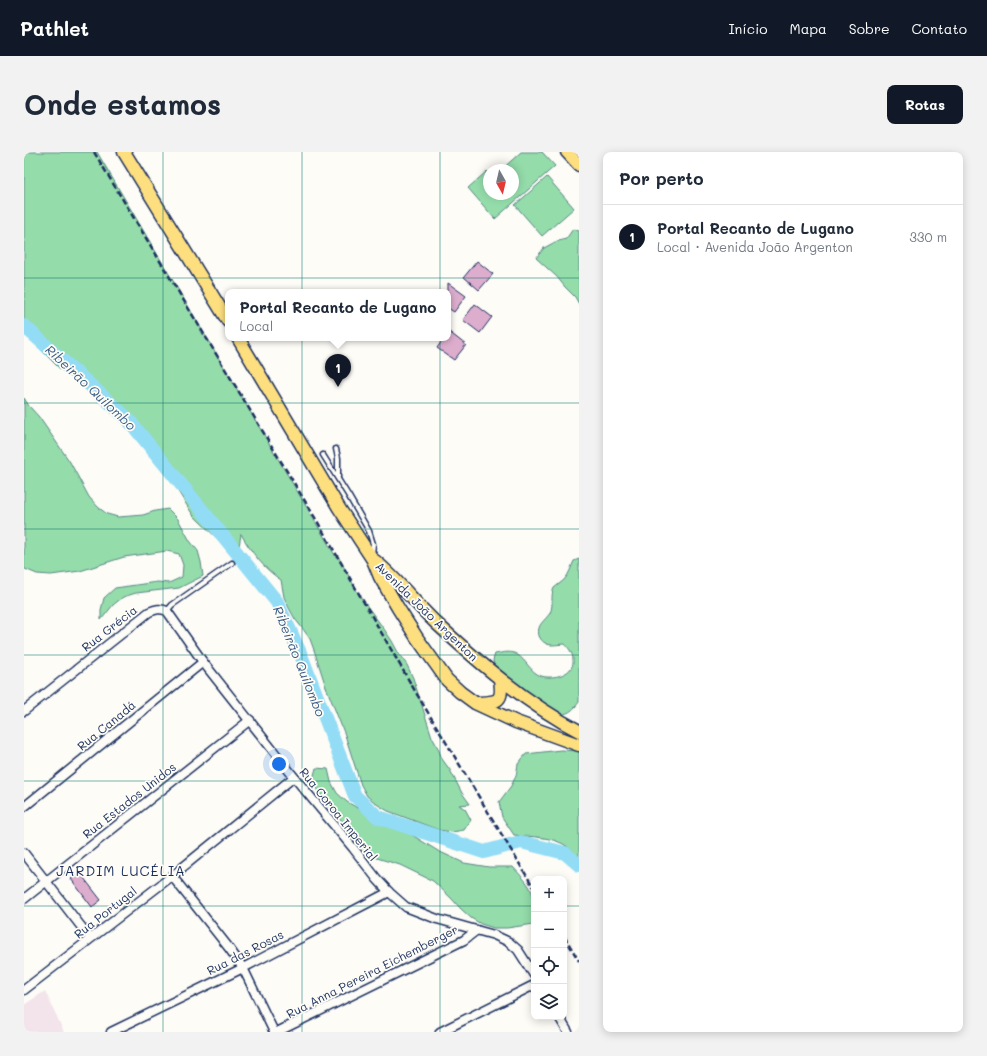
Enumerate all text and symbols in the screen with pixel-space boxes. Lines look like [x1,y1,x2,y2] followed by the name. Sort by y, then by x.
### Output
[20,16,89,41] text: Pathlet
[728,19,768,38] text: Início
[790,19,827,38] text: Mapa
[849,19,890,38] text: Sobre
[912,19,967,38] text: Contato
[887,85,963,124] button: Rotas
[24,86,221,122] text: Onde estamos
[483,164,519,200] north arrow
[619,167,703,189] text: Por perto
[657,218,854,238] text: Portal Recanto de Lugano
[629,228,635,245] text: 1
[909,228,947,245] text: 330 m
[657,238,853,255] text: Local · Avenida João Argenton
[225,289,451,341] popup
[240,297,436,317] text: Portal Recanto de Lugano
[240,317,273,334] text: Local
[42,341,140,434] water label: Ribeirão Quilombo
[325,354,351,387] pin: 1
[372,558,482,664] street label: Avenida João Argenton
[78,601,140,655] street label: Rua Grécia
[270,603,330,719] water label: Ribeirão Quilombo
[73,696,139,754] street label: Rua Canadá
[269,754,289,774] your location
[79,758,179,841] street label: Rua Estados Unidos
[296,764,382,864] street label: Rua Coroa Imperial
[56,861,186,880] district label: JARDIM LUCÉLIA
[531,876,567,1020] map controls
[531,876,567,912] button: +
[70,883,140,941] street label: Rua Portugal
[531,912,567,948] button: −
[283,921,461,1021] street label: Rua Anna Pereira Eichemberger
[204,926,286,978] street label: Rua das Rosas
[531,948,567,984] button: locate
[531,984,567,1020] button: layers

